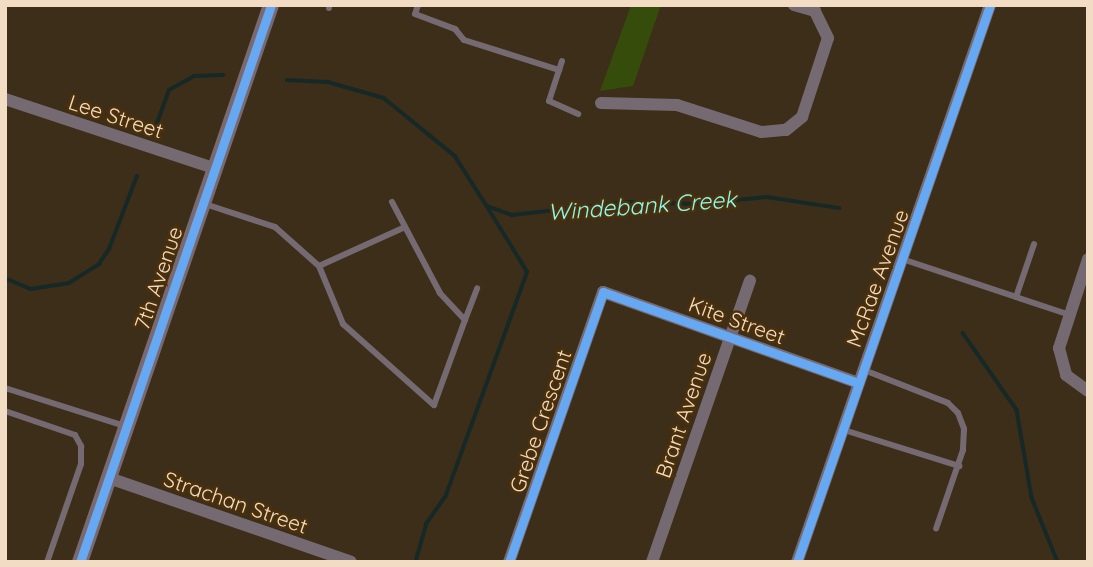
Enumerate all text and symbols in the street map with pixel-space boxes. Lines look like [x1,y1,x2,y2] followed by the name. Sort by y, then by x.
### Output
[65,89,167,143] street label: Lee Street
[547,186,737,226] water label: Windebank Creek
[840,206,914,350] street label: McRae Avenue
[129,223,187,333] street label: 7th Avenue
[685,291,789,349] street label: Kite Street
[504,346,576,496] street label: Grebe Crescent
[650,349,716,481] street label: Brant Avenue
[161,466,311,538] street label: Strachan Street

